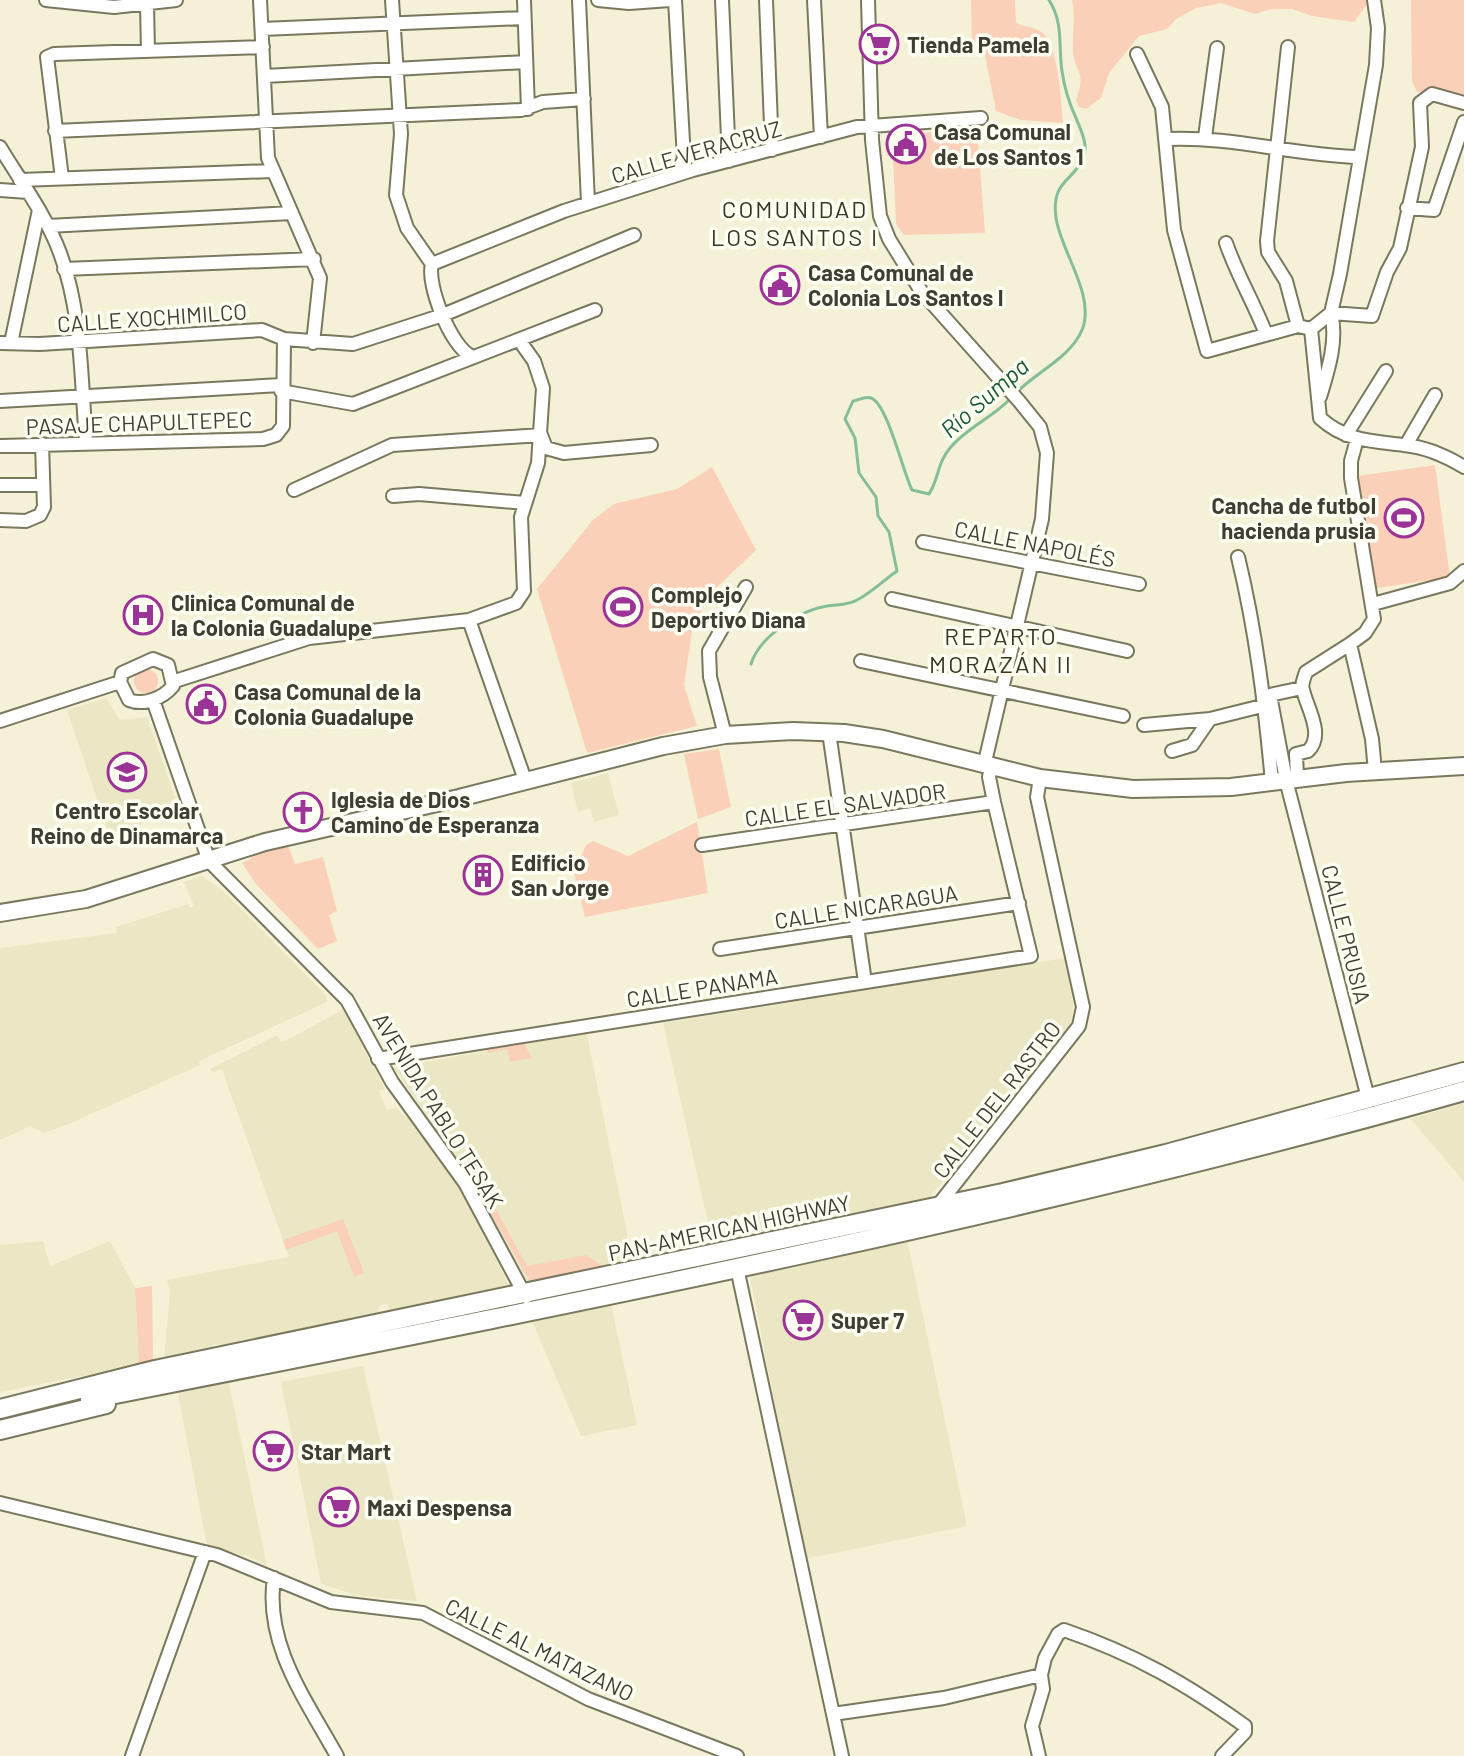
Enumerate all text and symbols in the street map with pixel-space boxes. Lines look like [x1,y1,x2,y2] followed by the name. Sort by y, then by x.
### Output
[858,23,900,65] supermarket icon: Tienda Pamela
[907,31,1050,57] place label: Tienda Pamela
[608,114,784,188] street label: CALLE VERACRUZ
[934,118,1083,169] place label: Casa Comunal de Los Santos 1
[885,123,927,165] public building icon: Casa Comunal de Los Santos 1
[711,194,879,251] district label: COMUNIDAD LOS SANTOS I
[808,259,1003,310] place label: Casa Comunal de Colonia Los Santos I
[759,264,801,306] public building icon: Casa Comunal de Colonia Los Santos I
[56,297,248,337] street label: CALLE XOCHIMILCO
[934,351,1034,443] water label: Río Sumpa
[25,405,253,439] street label: PASAJE CHAPULTEPEC
[1212,492,1376,543] place label: Cancha de futbol hacienda prusia
[1383,497,1425,539] sports icon: Cancha de futbol hacienda prusia
[953,515,1117,571] street label: CALLE NAPOLÉS
[651,581,806,632] place label: Complejo Deportivo Diana
[602,586,644,628] sports icon: Complejo Deportivo Diana
[171,589,372,640] place label: Clinica Comunal de la Colonia Guadalupe
[122,594,164,636] hospital icon: Clinica Comunal de la Colonia Guadalupe
[929,621,1073,678] district label: REPARTO MORAZÁN II
[234,678,421,729] place label: Casa Comunal de la Colonia Guadalupe
[185,683,227,725] public building icon: Casa Comunal de la Colonia Guadalupe
[106,751,148,793] school or university icon: Centro Escolar Reino de Dinamarca
[743,777,947,831] street label: CALLE EL SALVADOR
[331,786,539,837] place label: Iglesia de Dios Camino de Esperanza
[282,791,324,833] church icon: Iglesia de Dios Camino de Esperanza
[31,797,223,848] place label: Centro Escolar Reino de Dinamarca
[511,849,609,900] place label: Edificio San Jorge
[462,854,504,896] building icon: Edificio San Jorge
[1317,862,1377,1006] street label: CALLE PRUSIA
[773,879,959,933] street label: CALLE NICARAGUA
[625,962,779,1012] street label: CALLE PANAMA
[368,1008,510,1212] street label: AVENIDA PABLO TESAK
[927,1015,1065,1183] street label: CALLE DEL RASTRO
[606,1189,852,1265] street label: PAN-AMERICAN HIGHWAY
[782,1299,824,1341] supermarket icon: Super 7
[831,1307,904,1333] place label: Super 7
[252,1430,294,1472] supermarket icon: Star Mart
[301,1438,391,1464] place label: Star Mart
[318,1486,360,1528] supermarket icon: Maxi Despensa
[367,1494,512,1520] place label: Maxi Despensa
[442,1592,638,1706] street label: CALLE AL MATAZANO

